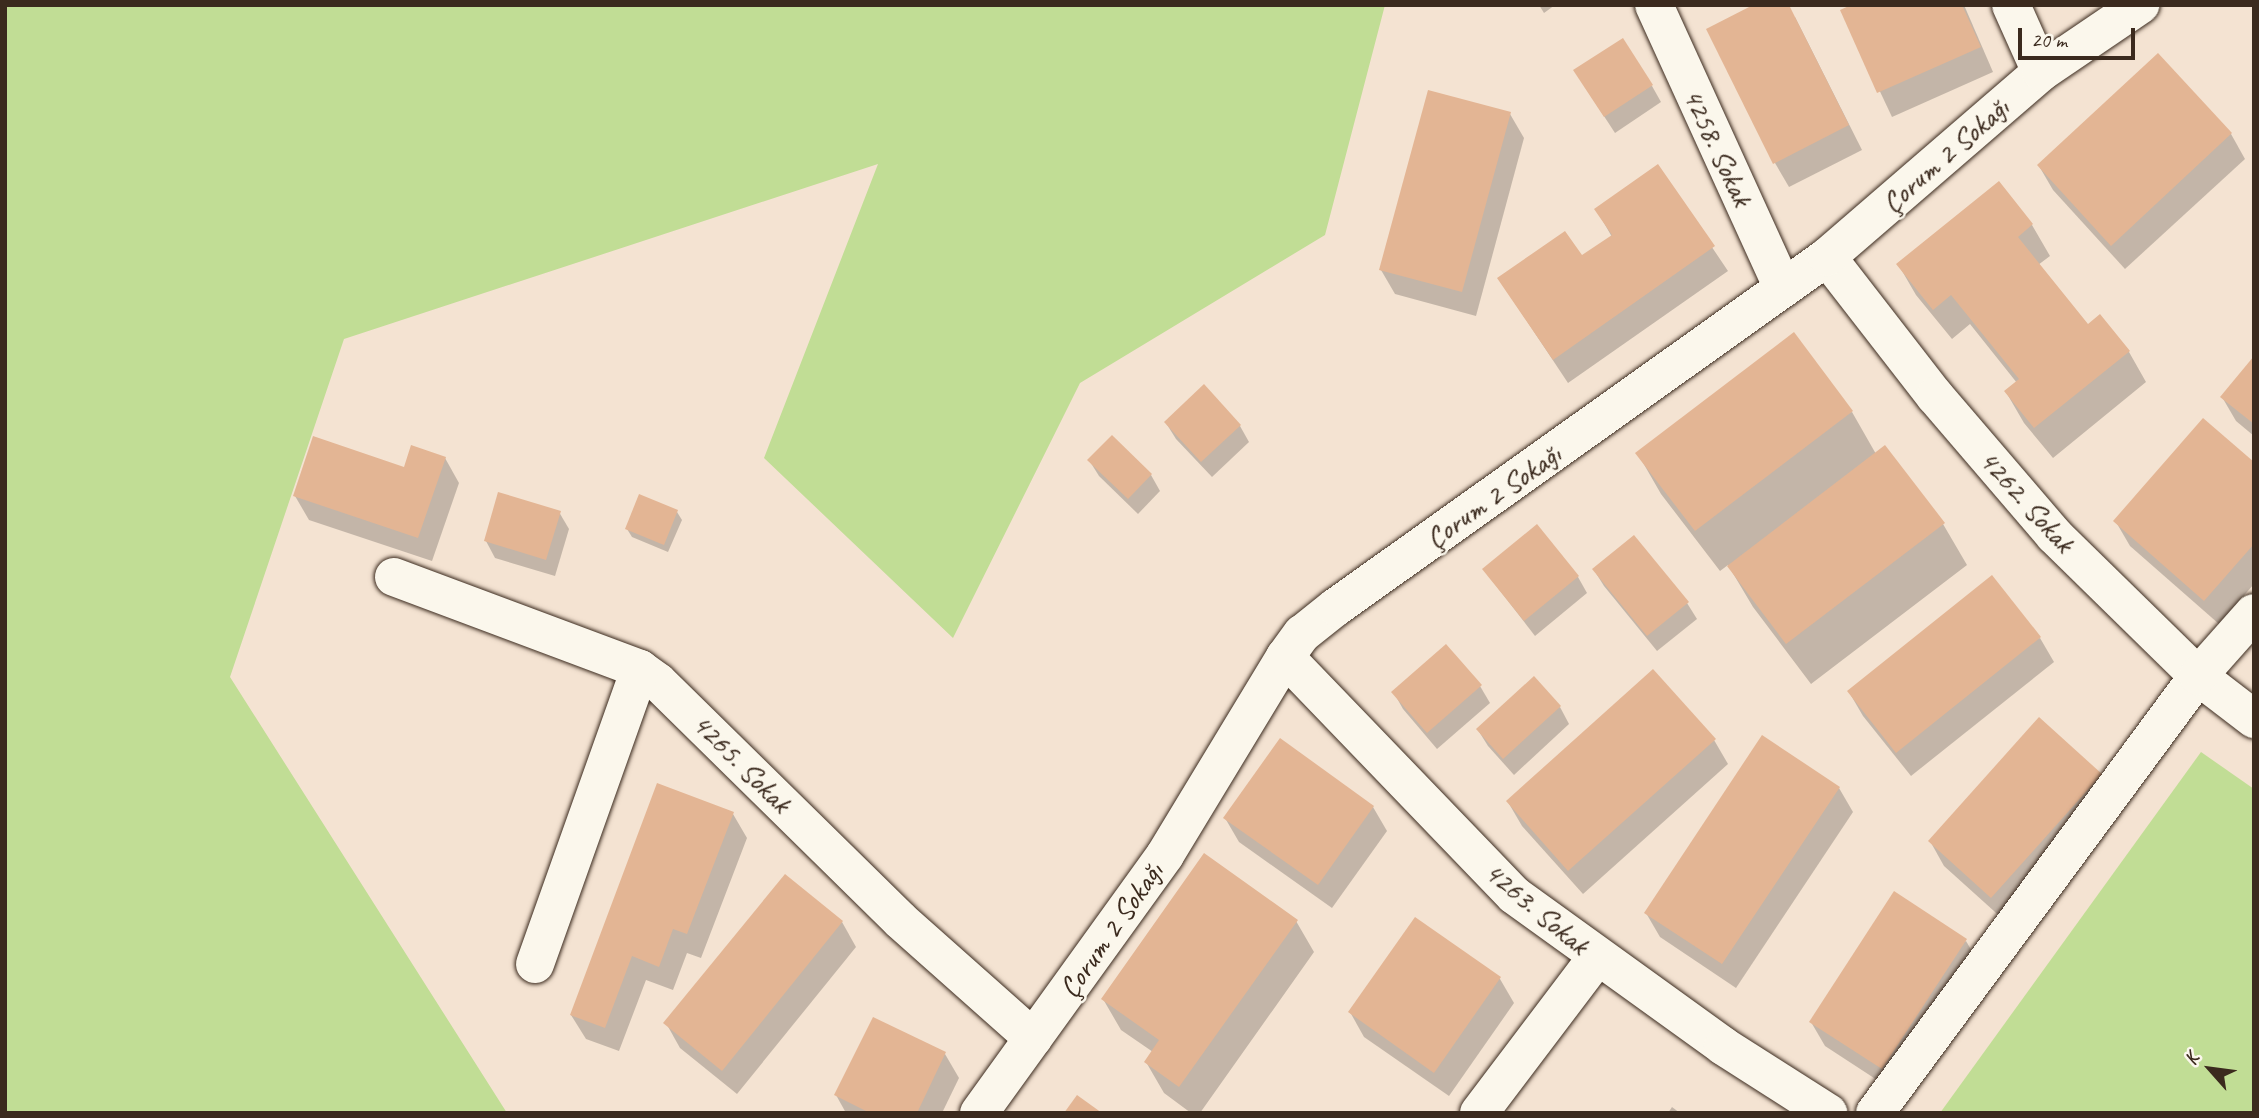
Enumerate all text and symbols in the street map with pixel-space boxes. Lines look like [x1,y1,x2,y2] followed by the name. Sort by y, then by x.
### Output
[2021,14,2138,58] scale bar
[2031,27,2067,53] text: 20 m
[1675,82,1761,212] street label: 4258. Sokak
[1874,90,2016,220] street label: Çorum 2 Sokağı
[1418,436,1568,556] street label: Çorum 2 Sokağı
[1971,442,2083,560] street label: 4262. Sokak
[685,706,799,820] street label: 4265. Sokak
[1477,854,1597,962] street label: 4263. Sokak
[1051,855,1171,1005] street label: Çorum 2 Sokağı
[2175,1034,2245,1104] north arrow
[2179,1049,2204,1069] text: K

